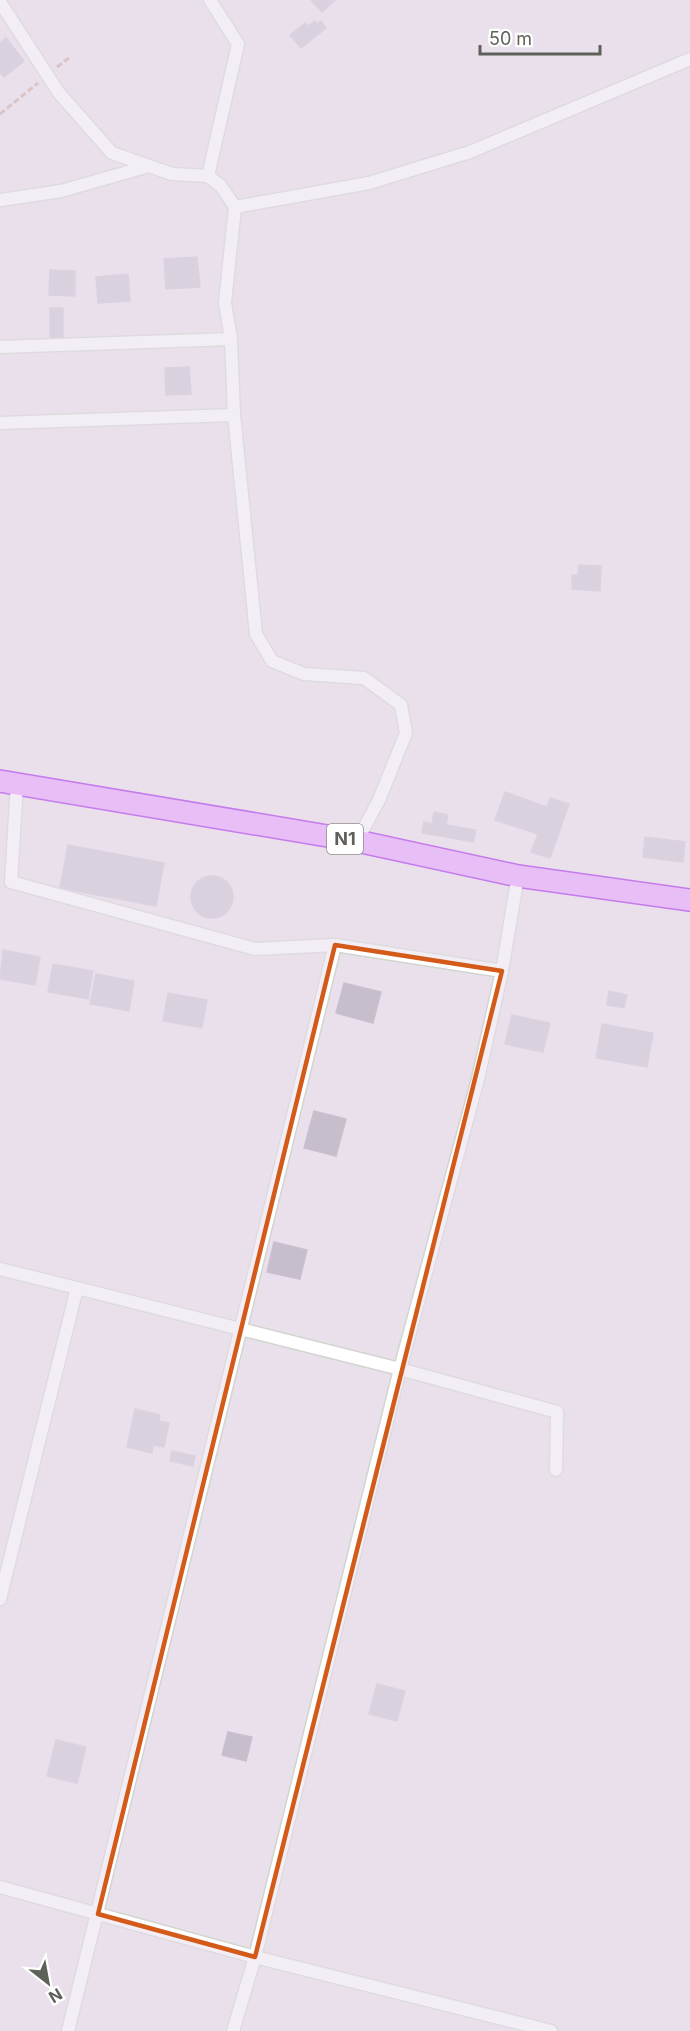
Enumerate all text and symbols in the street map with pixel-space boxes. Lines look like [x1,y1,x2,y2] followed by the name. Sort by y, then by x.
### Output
[480,18,600,56] scale bar
[489,28,532,49] text: 50 m
[327,824,363,854] road number: N1
[18,1953,78,2013] north arrow
[45,1984,66,2008] text: N

